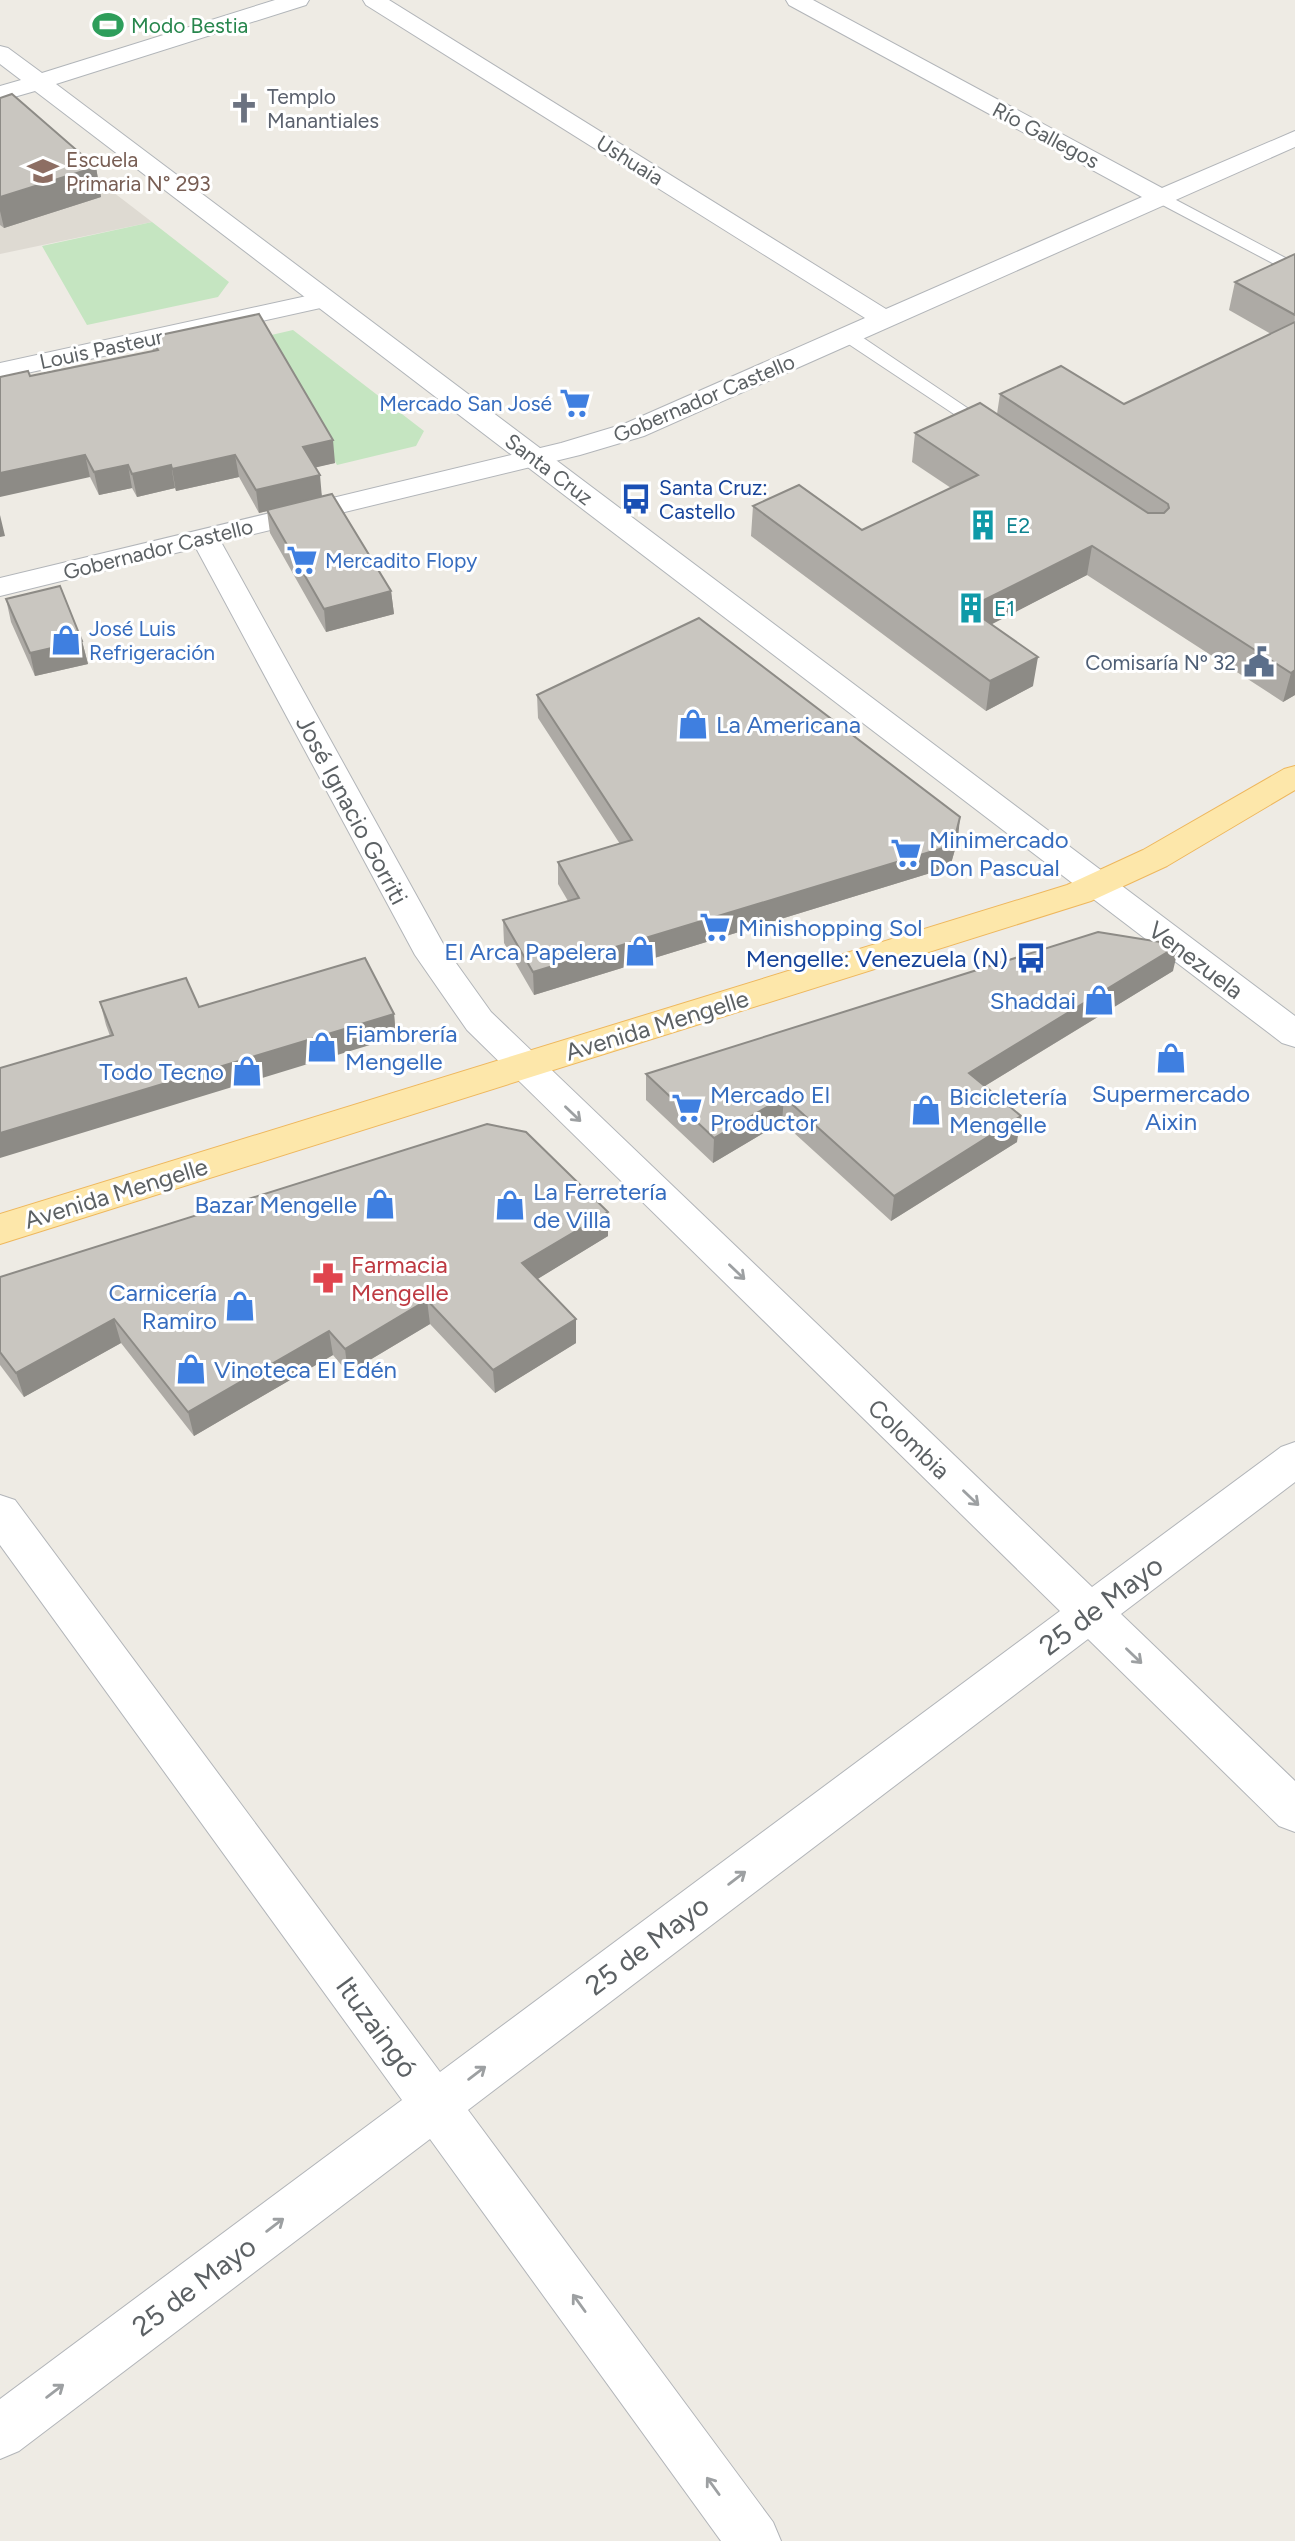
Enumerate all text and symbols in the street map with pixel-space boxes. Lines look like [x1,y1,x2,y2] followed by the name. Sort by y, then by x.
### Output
[91,8,125,42] sports icon: Modo Bestia
[131,13,248,38] place label: Modo Bestia
[267,84,379,133] place label: Templo Manantiales
[227,91,261,125] church icon: Templo Manantiales
[988,96,1104,174] street label: Río Gallegos
[592,130,668,190] street label: Ushuaia
[66,147,211,196] place label: Escuela Primaria N° 293
[26,154,60,188] school or university icon: Escuela Primaria N° 293
[37,324,165,374] street label: Louis Pasteur
[610,348,798,448] street label: Gobernador Castello
[558,386,592,420] supermarket icon: Mercado San José
[379,391,552,416] place label: Mercado San José
[500,428,598,510] street label: Santa Cruz
[659,475,768,524] place label: Santa Cruz: Castello
[619,482,653,516] bus stop icon: Santa Cruz: Castello
[966,508,1000,542] building icon: E2
[61,513,255,585] street label: Gobernador Castello
[1006,513,1030,538] place label: E2
[285,543,319,577] supermarket icon: Mercadito Flopy
[325,548,477,573] place label: Mercadito Flopy
[954,591,988,625] building icon: E1
[994,596,1015,621] place label: E1
[89,616,215,665] place label: José Luis Refrigeración
[49,623,83,657] shop icon: José Luis Refrigeración
[1242,645,1276,679] public building icon: Comisaría Nº 32
[1085,650,1236,675] place label: Comisaría Nº 32
[676,707,710,741] shop icon: La Americana
[716,710,861,739] place label: La Americana
[290,711,414,909] street label: José Ignacio Gorriti
[929,825,1069,882] place label: Minimercado Don Pascual
[889,836,923,870] supermarket icon: Minimercado Don Pascual
[698,910,732,944] supermarket icon: Minishopping Sol
[738,913,923,942] place label: Minishopping Sol
[1143,915,1249,1005] street label: Venezuela
[623,934,657,968] shop icon: El Arca Papelera
[444,937,617,966] place label: El Arca Papelera
[1014,941,1048,975] bus stop icon: Mengelle: Venezuela (N)
[746,944,1008,973] place label: Mengelle: Venezuela (N)
[562,983,752,1067] street label: Avenida Mengelle
[1082,983,1116,1017] shop icon: Shaddai
[990,986,1076,1015] place label: Shaddai
[345,1019,457,1076] place label: Fiambrería Mengelle
[305,1030,339,1064] shop icon: Fiambrería Mengelle
[1154,1041,1188,1075] shop icon: Supermercado Aixin
[230,1054,264,1088] shop icon: Todo Tecno
[99,1057,224,1086] place label: Todo Tecno
[1092,1079,1250,1136] place label: Supermercado Aixin
[710,1080,830,1137] place label: Mercado El Productor
[949,1082,1067,1139] place label: Bicicletería Mengelle
[670,1091,704,1125] supermarket icon: Mercado El Productor
[909,1093,943,1127] shop icon: Bicicletería Mengelle
[564,1105,581,1122] one-way arrow
[21,1151,211,1235] street label: Avenida Mengelle
[533,1177,667,1234] place label: La Ferretería de Villa
[363,1187,397,1221] shop icon: Bazar Mengelle
[493,1188,527,1222] shop icon: La Ferretería de Villa
[194,1190,357,1219] place label: Bazar Mengelle
[351,1250,449,1307] place label: Farmacia Mengelle
[311,1261,345,1295] pharmacy icon: Farmacia Mengelle
[728,1264,745,1281] one-way arrow
[108,1278,217,1335] place label: Carnicería Ramiro
[223,1289,257,1323] shop icon: Carnicería Ramiro
[174,1352,208,1386] shop icon: Vinoteca El Edén
[214,1355,397,1384] place label: Vinoteca El Edén
[862,1393,956,1485] street label: Colombia
[962,1490,979,1507] one-way arrow
[1033,1548,1169,1662] street label: 25 de Mayo
[1126,1648,1143,1665] one-way arrow
[727,1871,746,1885] one-way arrow
[579,1888,715,2002] street label: 25 de Mayo
[329,1970,425,2084] street label: Ituzaingó
[467,2066,486,2081] one-way arrow
[266,2217,284,2232] one-way arrow
[126,2229,262,2343] street label: 25 de Mayo
[572,2293,587,2312] one-way arrow
[45,2384,63,2399] one-way arrow
[706,2477,721,2496] one-way arrow

